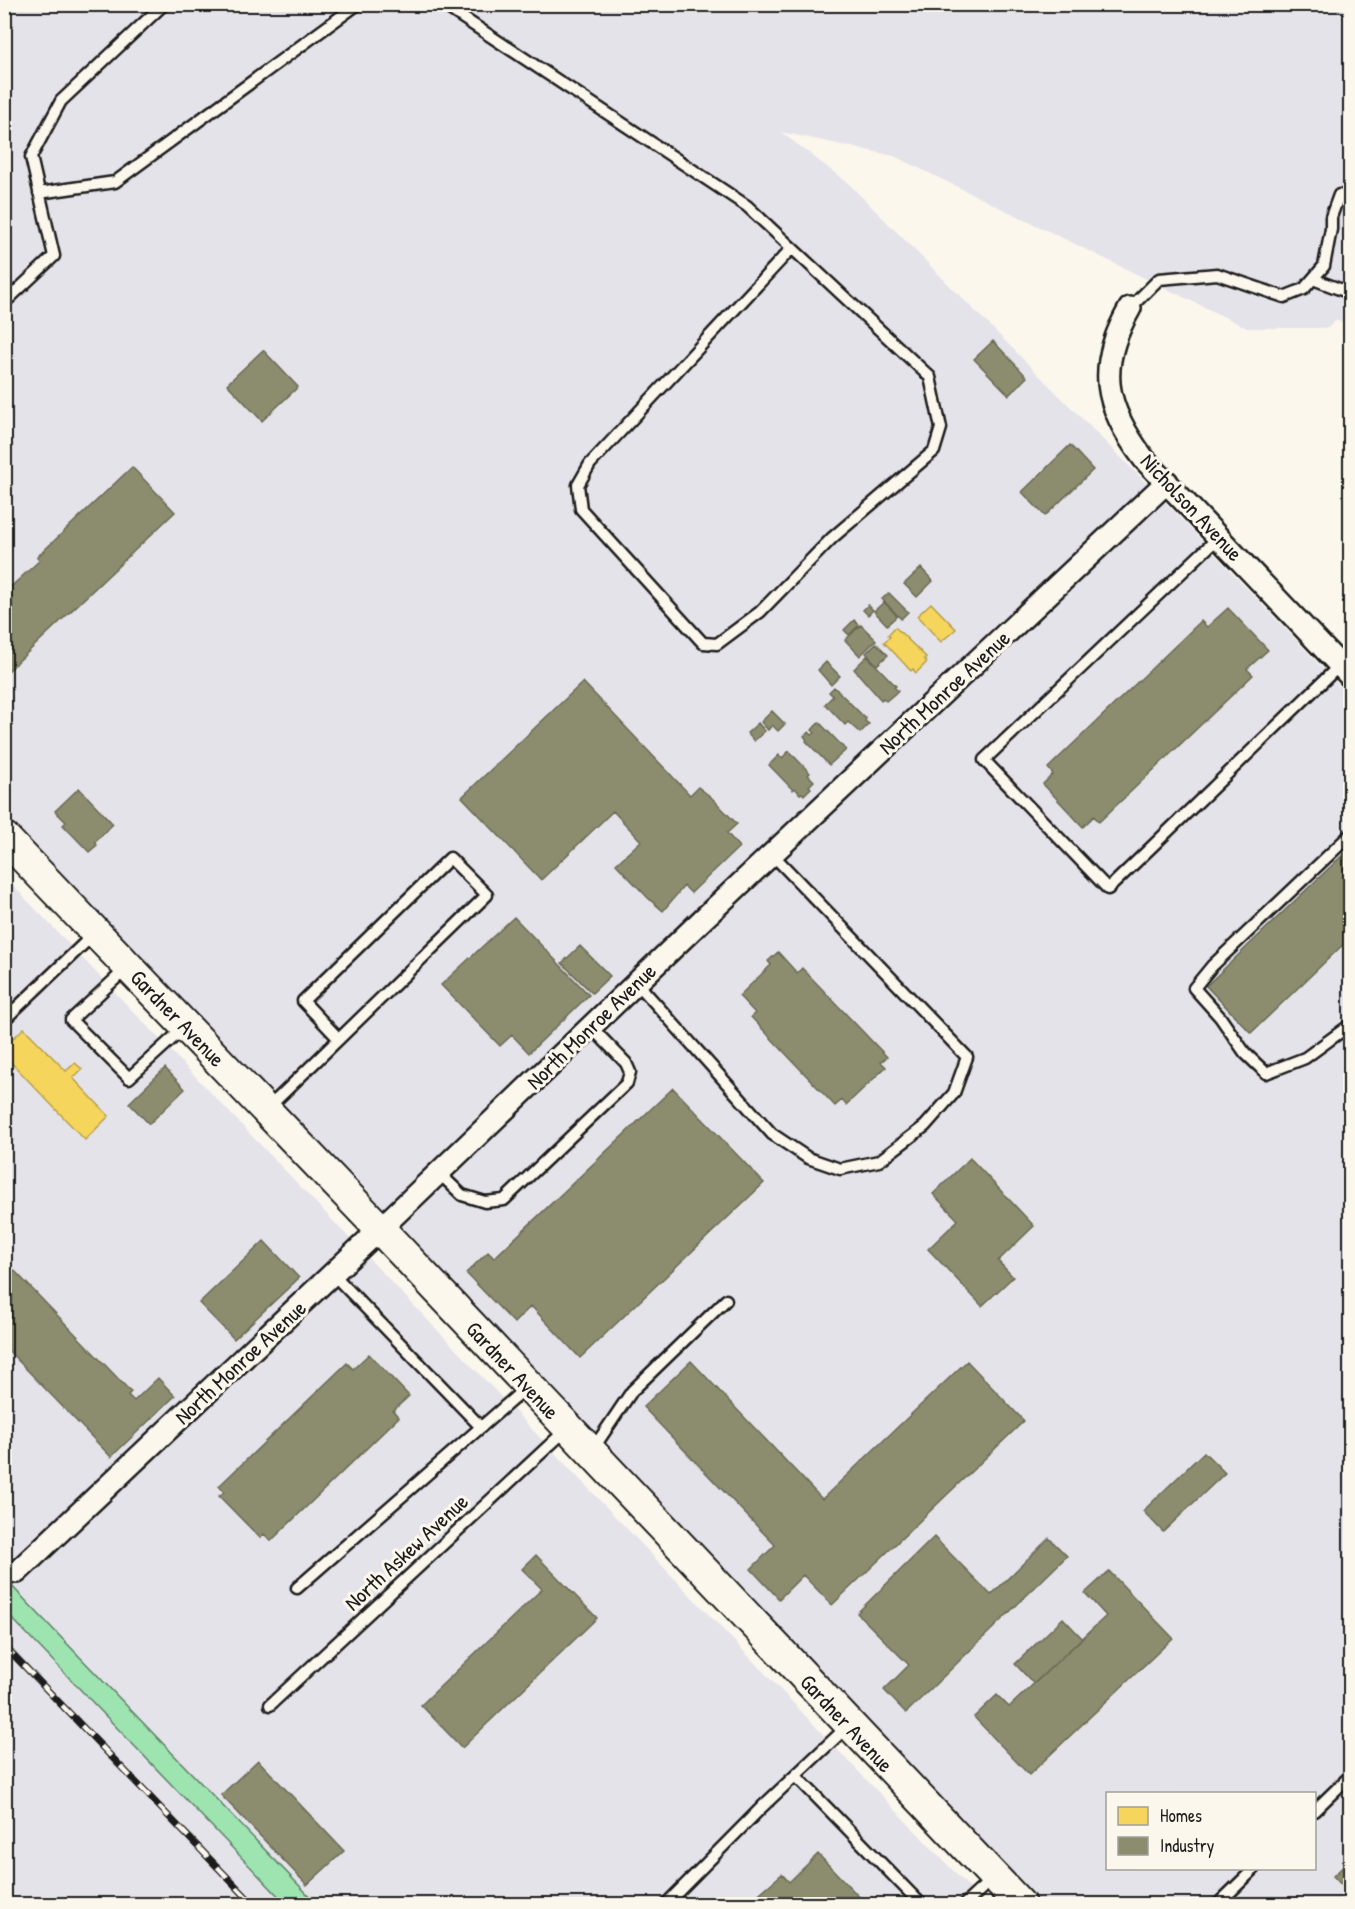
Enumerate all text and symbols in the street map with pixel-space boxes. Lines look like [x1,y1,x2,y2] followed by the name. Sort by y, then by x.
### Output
[1134,447,1250,568] street label: Nicholson Avenue
[872,623,1016,761] street label: North Monroe Avenue
[520,956,663,1096] street label: North Monroe Avenue
[124,963,232,1073] street label: Gardner Avenue
[168,1293,312,1431] street label: North Monroe Avenue
[460,1314,567,1426] street label: Gardner Avenue
[338,1487,475,1617] street label: North Askew Avenue
[794,1667,901,1779] street label: Gardner Avenue
[1106,1792,1316,1870] legend
[1160,1803,1202,1828] text: Homes
[1160,1833,1215,1858] text: Industry

